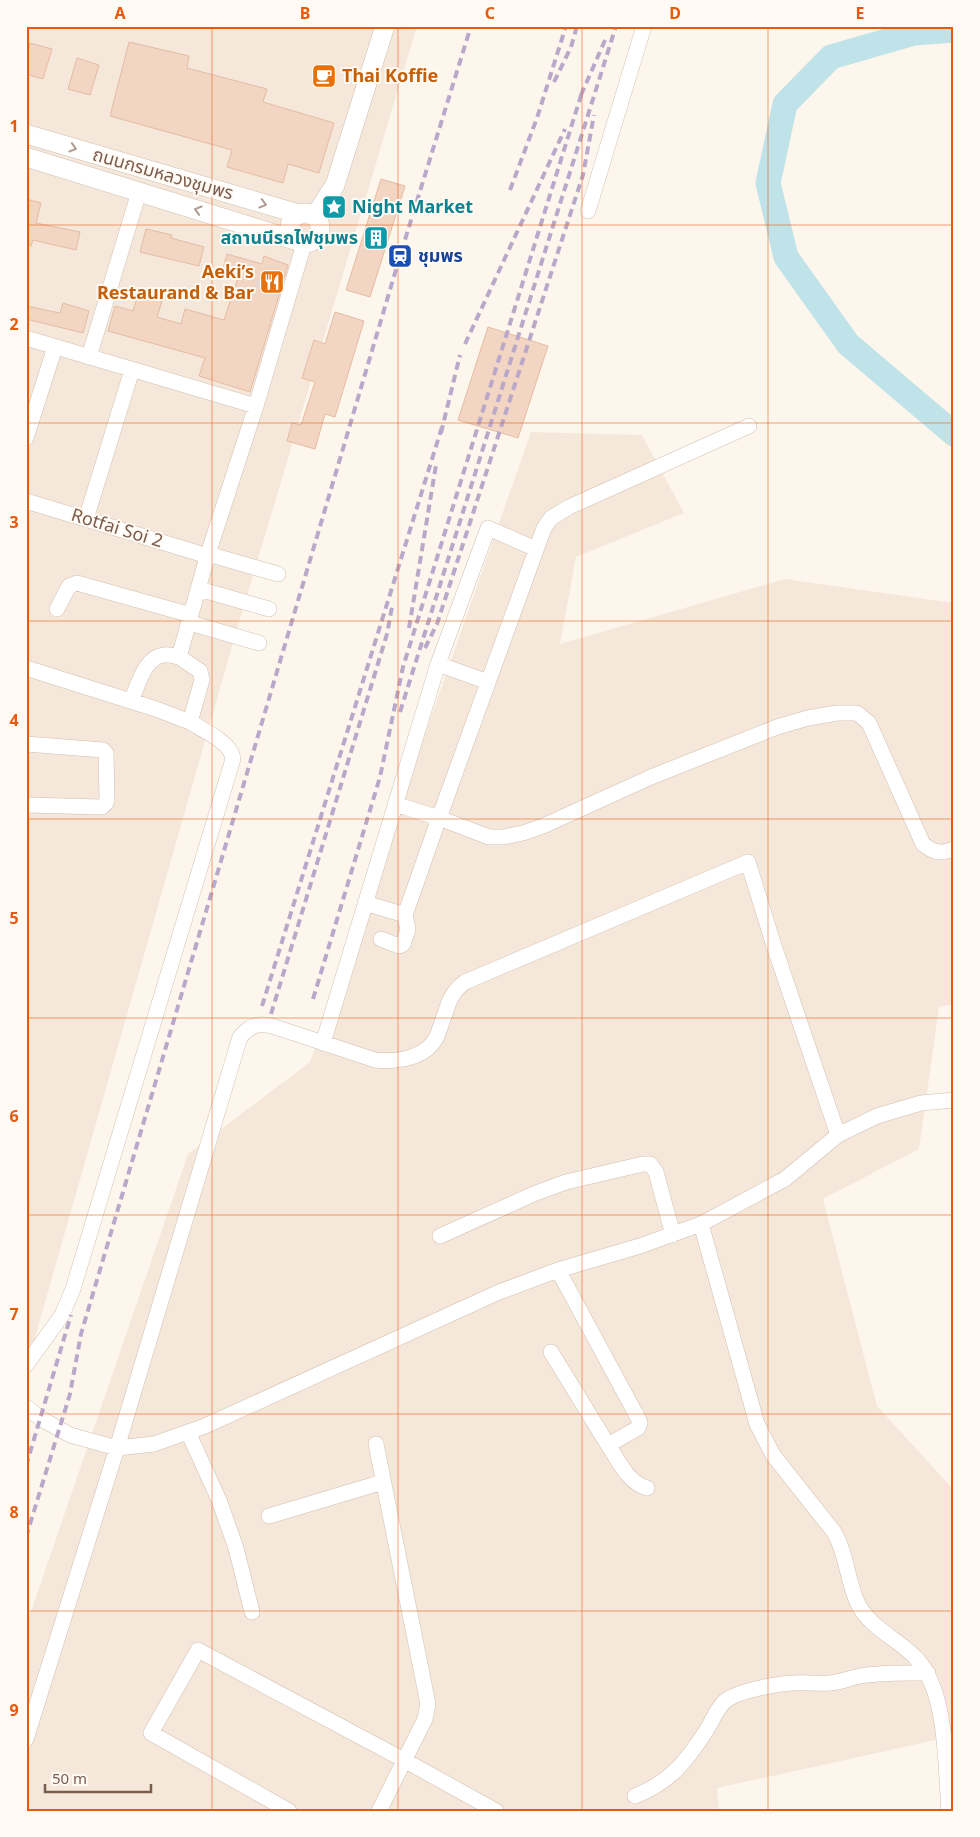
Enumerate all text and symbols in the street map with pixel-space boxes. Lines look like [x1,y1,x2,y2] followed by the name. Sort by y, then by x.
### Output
[114,2,126,24] text: A
[300,2,310,24] text: B
[485,2,495,24] text: C
[669,2,681,24] text: D
[856,2,865,24] text: E
[311,63,337,89] cafe icon: Thai Koffie
[342,63,438,87] place label: Thai Koffie
[9,115,19,137] text: 1
[90,141,237,205] street label: ถนนกรมหลวงชุมพร
[68,142,77,152] one-way arrow
[321,194,347,220] place icon: Night Market
[352,194,473,218] place label: Night Market
[258,198,266,208] one-way arrow
[194,205,202,215] one-way arrow
[221,225,358,249] place label: สถานนีรถไฟชุมพร
[363,225,389,251] building icon: สถานนีรถไฟชุมพร
[387,243,413,269] station icon: ชุมพร
[418,243,463,267] place label: ชุมพร
[97,259,254,304] place label: Aeki’s Restaurand & Bar
[259,269,285,295] restaurant icon: Aeki’s Restaurand & Bar
[9,313,19,335] text: 2
[69,502,166,552] street label: Rotfai Soi 2
[9,511,19,533] text: 3
[9,709,19,731] text: 4
[9,907,19,929] text: 5
[9,1105,19,1127] text: 6
[9,1303,19,1325] text: 7
[9,1501,19,1523] text: 8
[9,1699,19,1721] text: 9
[45,1762,151,1794] scale bar
[52,1768,87,1788] text: 50 m

